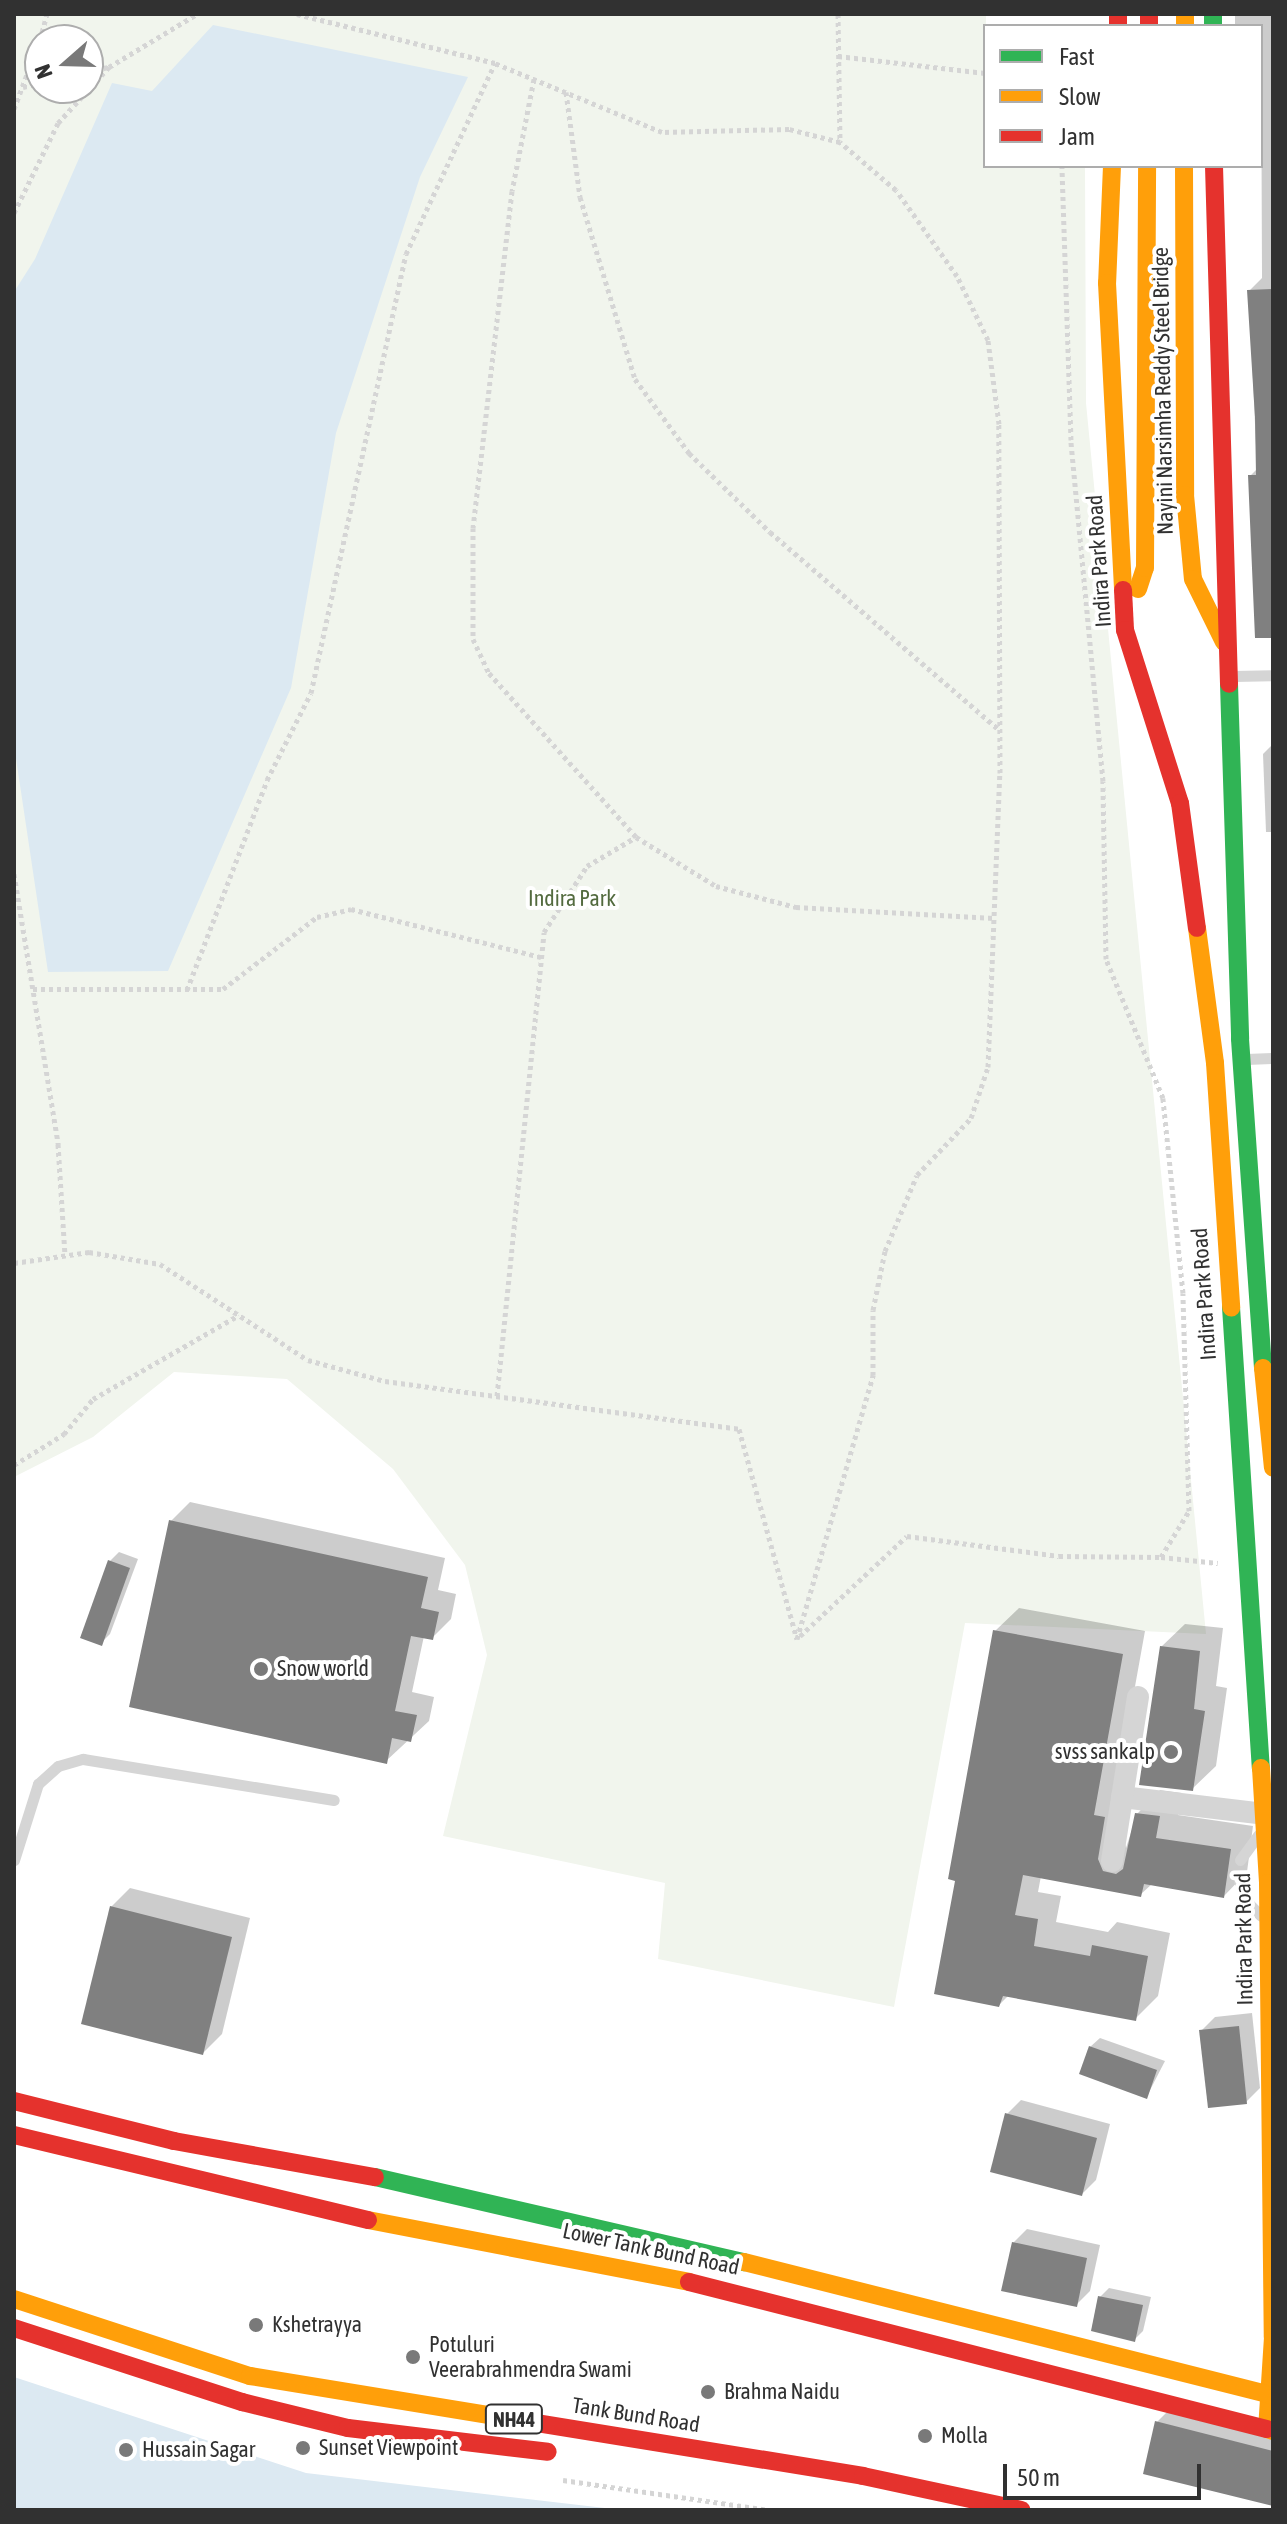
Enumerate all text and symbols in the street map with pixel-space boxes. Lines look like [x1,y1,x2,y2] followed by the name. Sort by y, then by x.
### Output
[24,24,104,104] north arrow
[983,24,1263,168] legend
[1059,43,1095,70] text: Fast
[29,61,58,82] text: N
[1059,83,1101,110] text: Slow
[1059,123,1095,150] text: Jam
[1147,247,1179,535] street label: Nayini Narsimha Reddy Steel Bridge
[1081,494,1117,628] street label: Indira Park Road
[528,886,616,912] park label: Indira Park
[1186,1227,1222,1361] street label: Indira Park Road
[277,1656,369,1682] place label: Snow world
[252,1660,270,1678] marker: Snow world
[1055,1739,1155,1765] place label: svss sankalp
[1162,1743,1180,1761] marker: svss sankalp
[1230,1872,1258,2006] street label: Indira Park Road
[560,2217,742,2281] street label: Lower Tank Bund Road
[272,2312,362,2338] place label: Kshetrayya
[247,2316,265,2334] marker: Kshetrayya
[429,2331,632,2382] place label: Potuluri Veerabrahmendra Swami
[404,2348,422,2366] marker: Potuluri Veerabrahmendra Swami
[724,2379,840,2405] place label: Brahma Naidu
[699,2383,717,2401] marker: Brahma Naidu
[570,2392,702,2438] street label: Tank Bund Road
[484,2403,544,2435] road number: NH44
[941,2423,988,2449] place label: Molla
[916,2427,934,2445] marker: Molla
[319,2435,458,2461] place label: Sunset Viewpoint
[142,2437,255,2463] place label: Hussain Sagar
[294,2439,312,2457] marker: Sunset Viewpoint
[117,2441,135,2459] marker: Hussain Sagar
[1007,2448,1205,2498] scale bar
[1017,2464,1060,2491] text: 50 m

